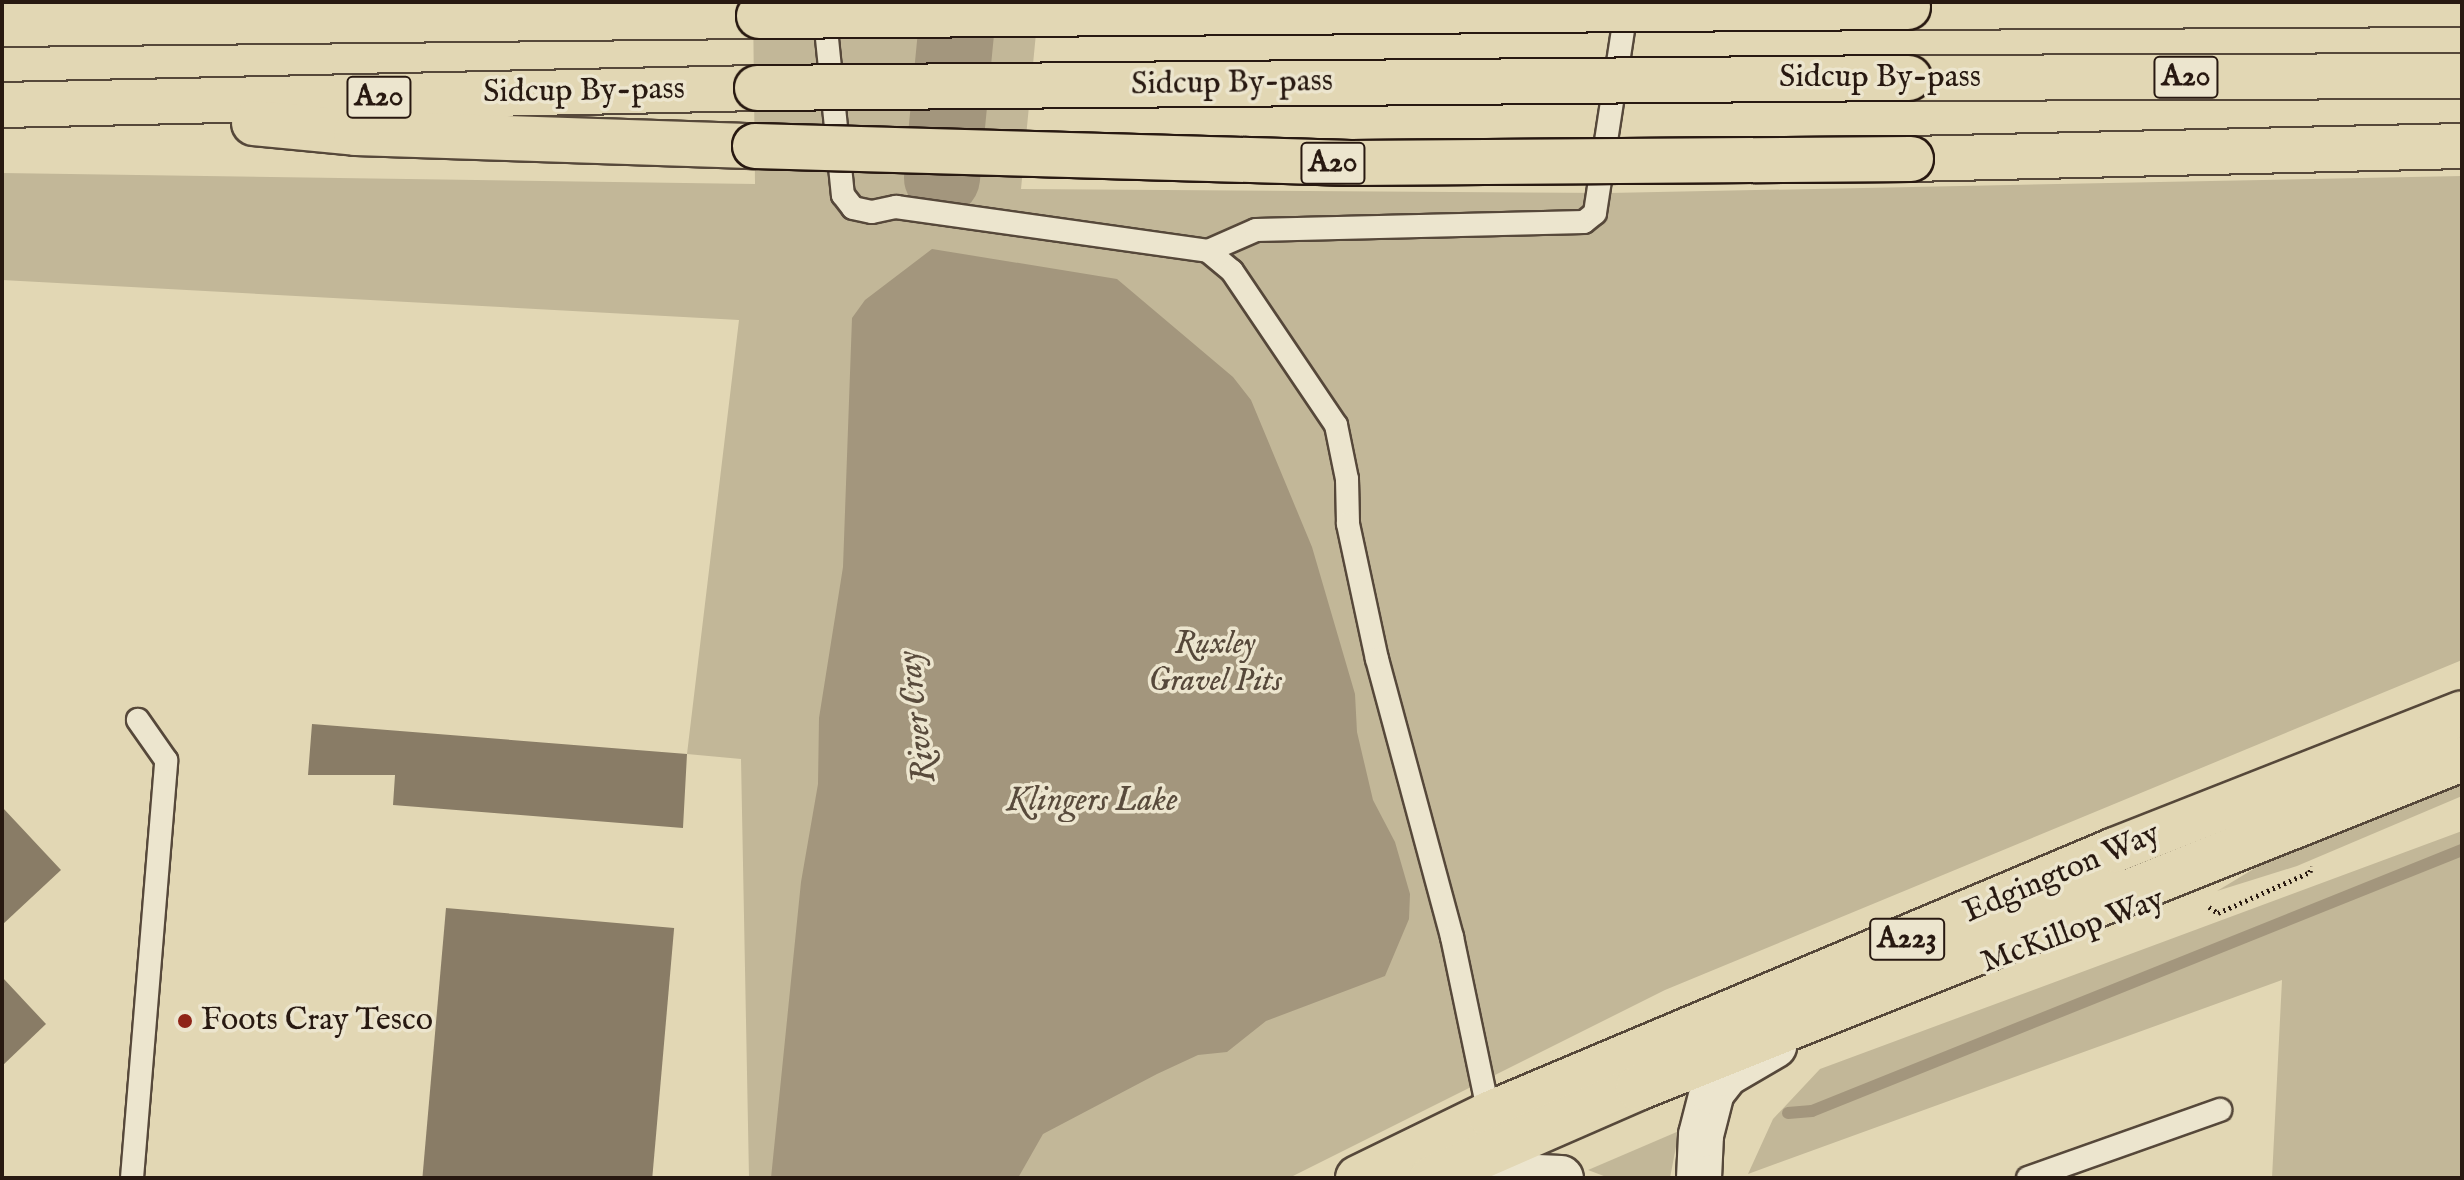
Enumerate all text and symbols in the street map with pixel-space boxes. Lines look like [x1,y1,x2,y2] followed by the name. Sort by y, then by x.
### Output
[2152,51,2220,103] road number: A20
[1779,59,1981,97] street label: Sidcup By-pass
[1131,63,1333,105] street label: Sidcup By-pass
[345,71,413,123] road number: A20
[483,71,685,113] street label: Sidcup By-pass
[1299,137,1367,189] road number: A20
[1148,627,1282,702] park label: Ruxley Gravel Pits
[889,648,945,786] water label: River Cray
[1006,781,1178,821] water label: Klingers Lake
[1958,815,2166,933] street label: Edgington Way
[1976,881,2170,983] street label: McKillop Way
[1869,913,1945,965] road number: A223
[201,1002,433,1040] place label: Foots Cray Tesco
[176,1012,194,1030] marker: Foots Cray Tesco

